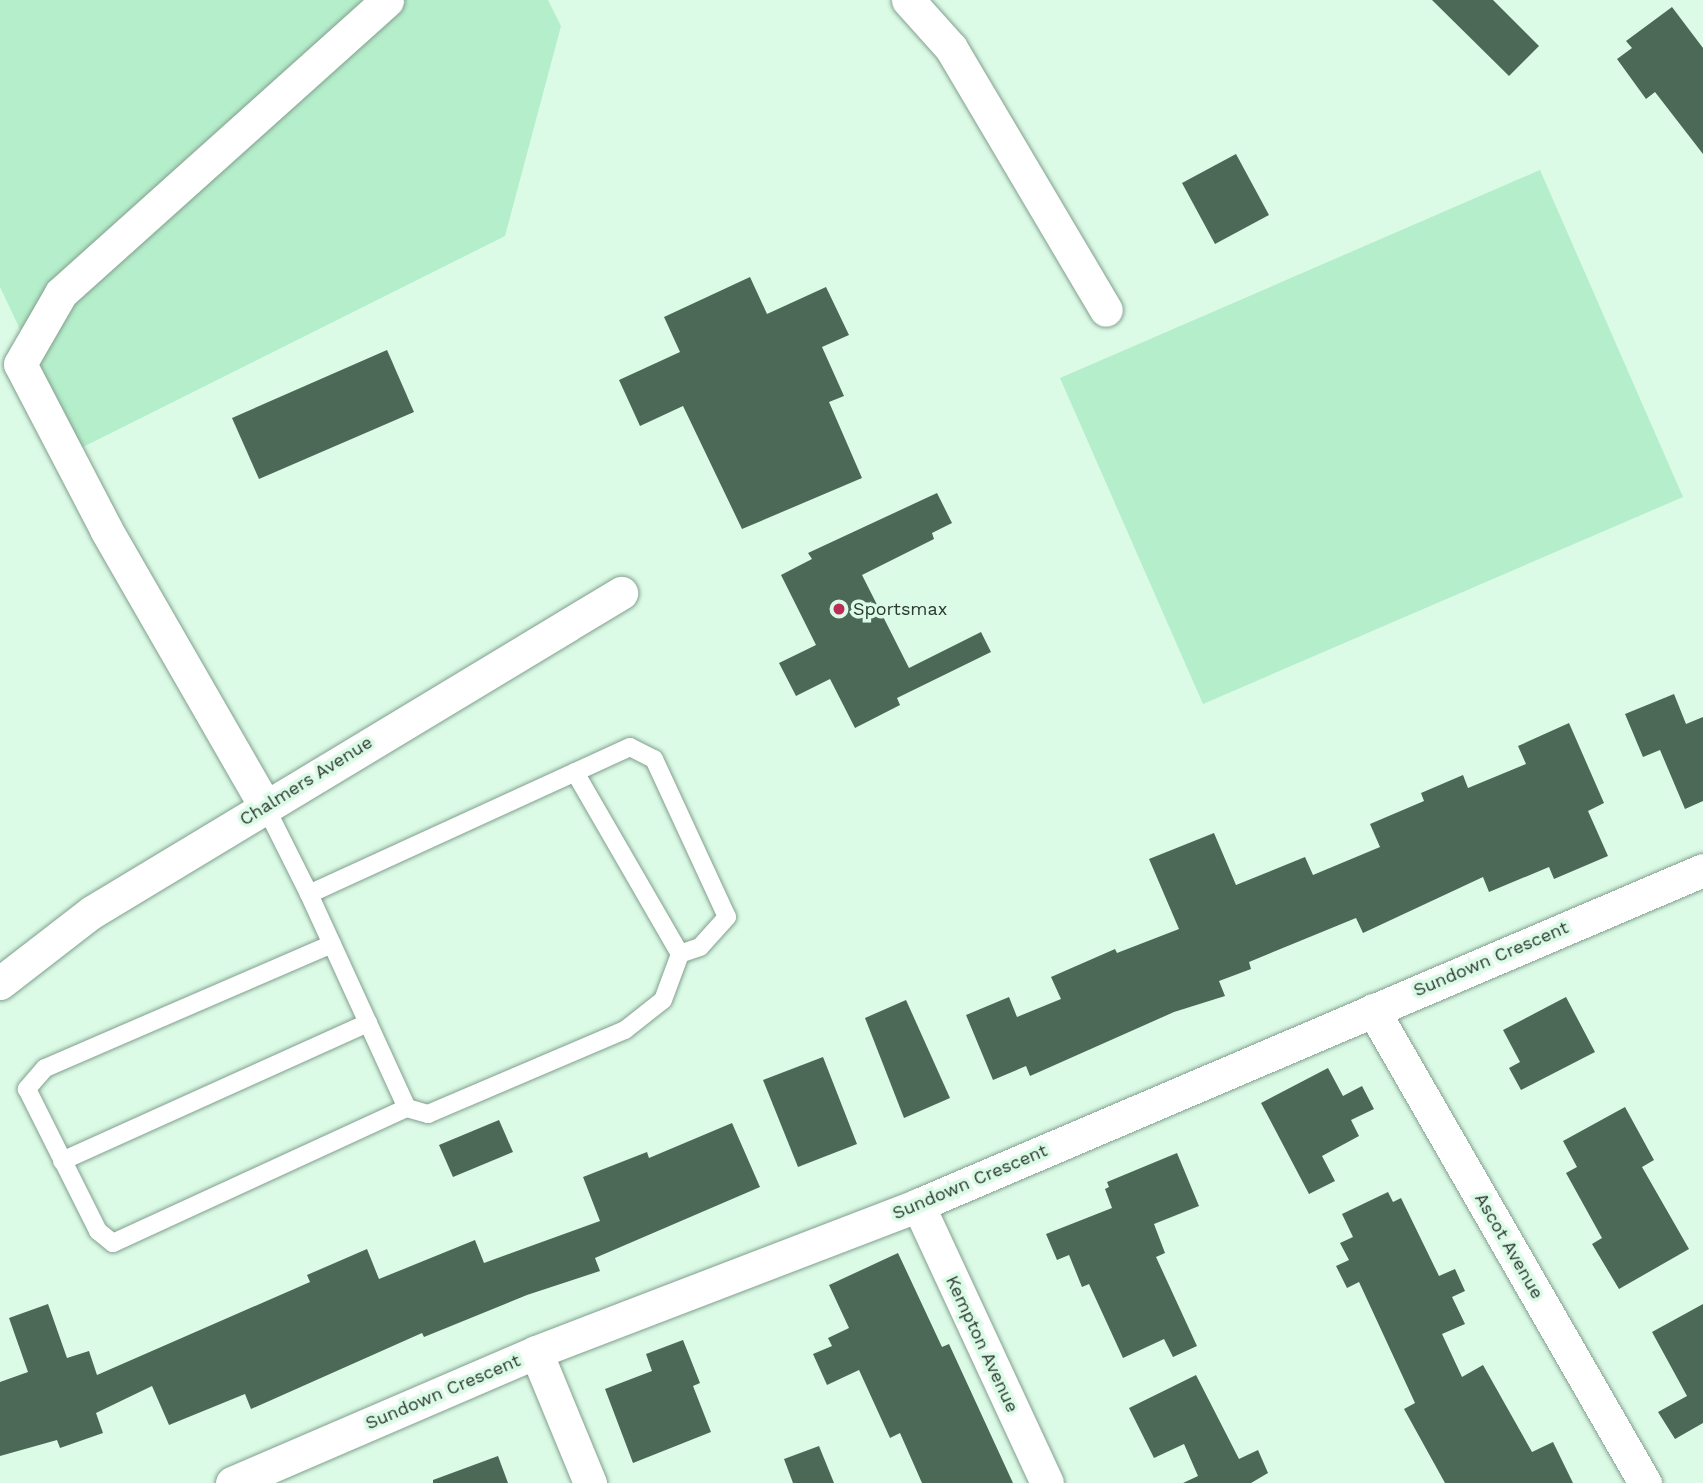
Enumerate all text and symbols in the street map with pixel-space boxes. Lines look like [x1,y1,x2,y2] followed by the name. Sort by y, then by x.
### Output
[853,598,947,620] place label: Sportsmax
[831,601,847,617] marker: Sportsmax
[235,731,377,831] street label: Chalmers Avenue
[1410,917,1572,1001] street label: Sundown Crescent
[889,1140,1051,1224] street label: Sundown Crescent
[1470,1189,1548,1303] street label: Ascot Avenue
[941,1272,1023,1416] street label: Kempton Avenue
[362,1350,524,1434] street label: Sundown Crescent

